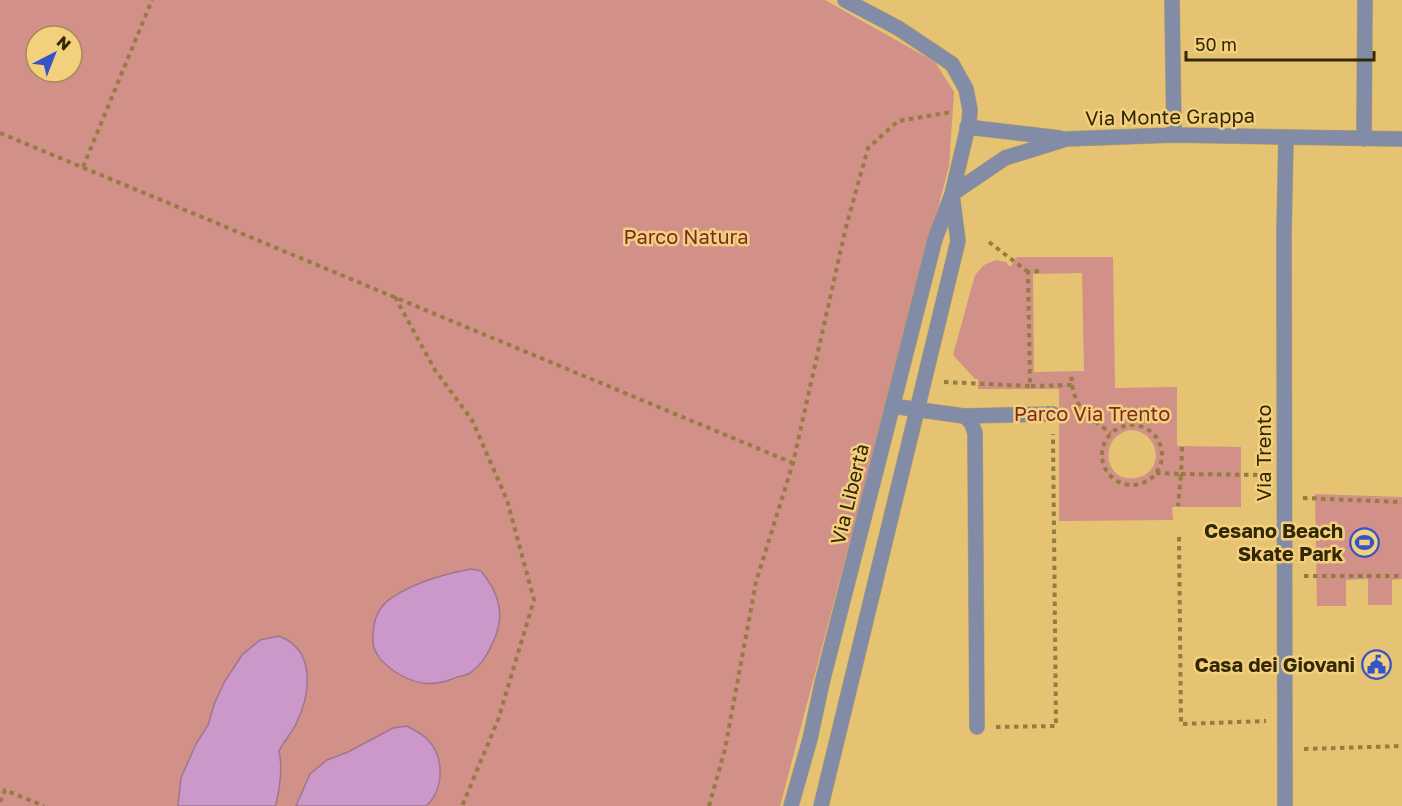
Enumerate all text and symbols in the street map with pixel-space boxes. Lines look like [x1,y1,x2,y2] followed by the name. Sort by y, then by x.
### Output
[24,24,84,84] north arrow
[1186,24,1374,62] scale bar
[53,31,75,54] text: N
[1195,33,1237,55] text: 50 m
[1085,103,1255,129] street label: Via Monte Grappa
[624,224,749,248] park label: Parco Natura
[1014,401,1170,425] park label: Parco Via Trento
[1251,405,1275,501] street label: Via Trento
[825,441,873,547] street label: Via Libertà
[1204,518,1343,565] place label: Cesano Beach Skate Park
[1348,526,1380,558] sports icon: Cesano Beach Skate Park
[1360,648,1392,680] public building icon: Casa dei Giovani
[1195,652,1355,676] place label: Casa dei Giovani

